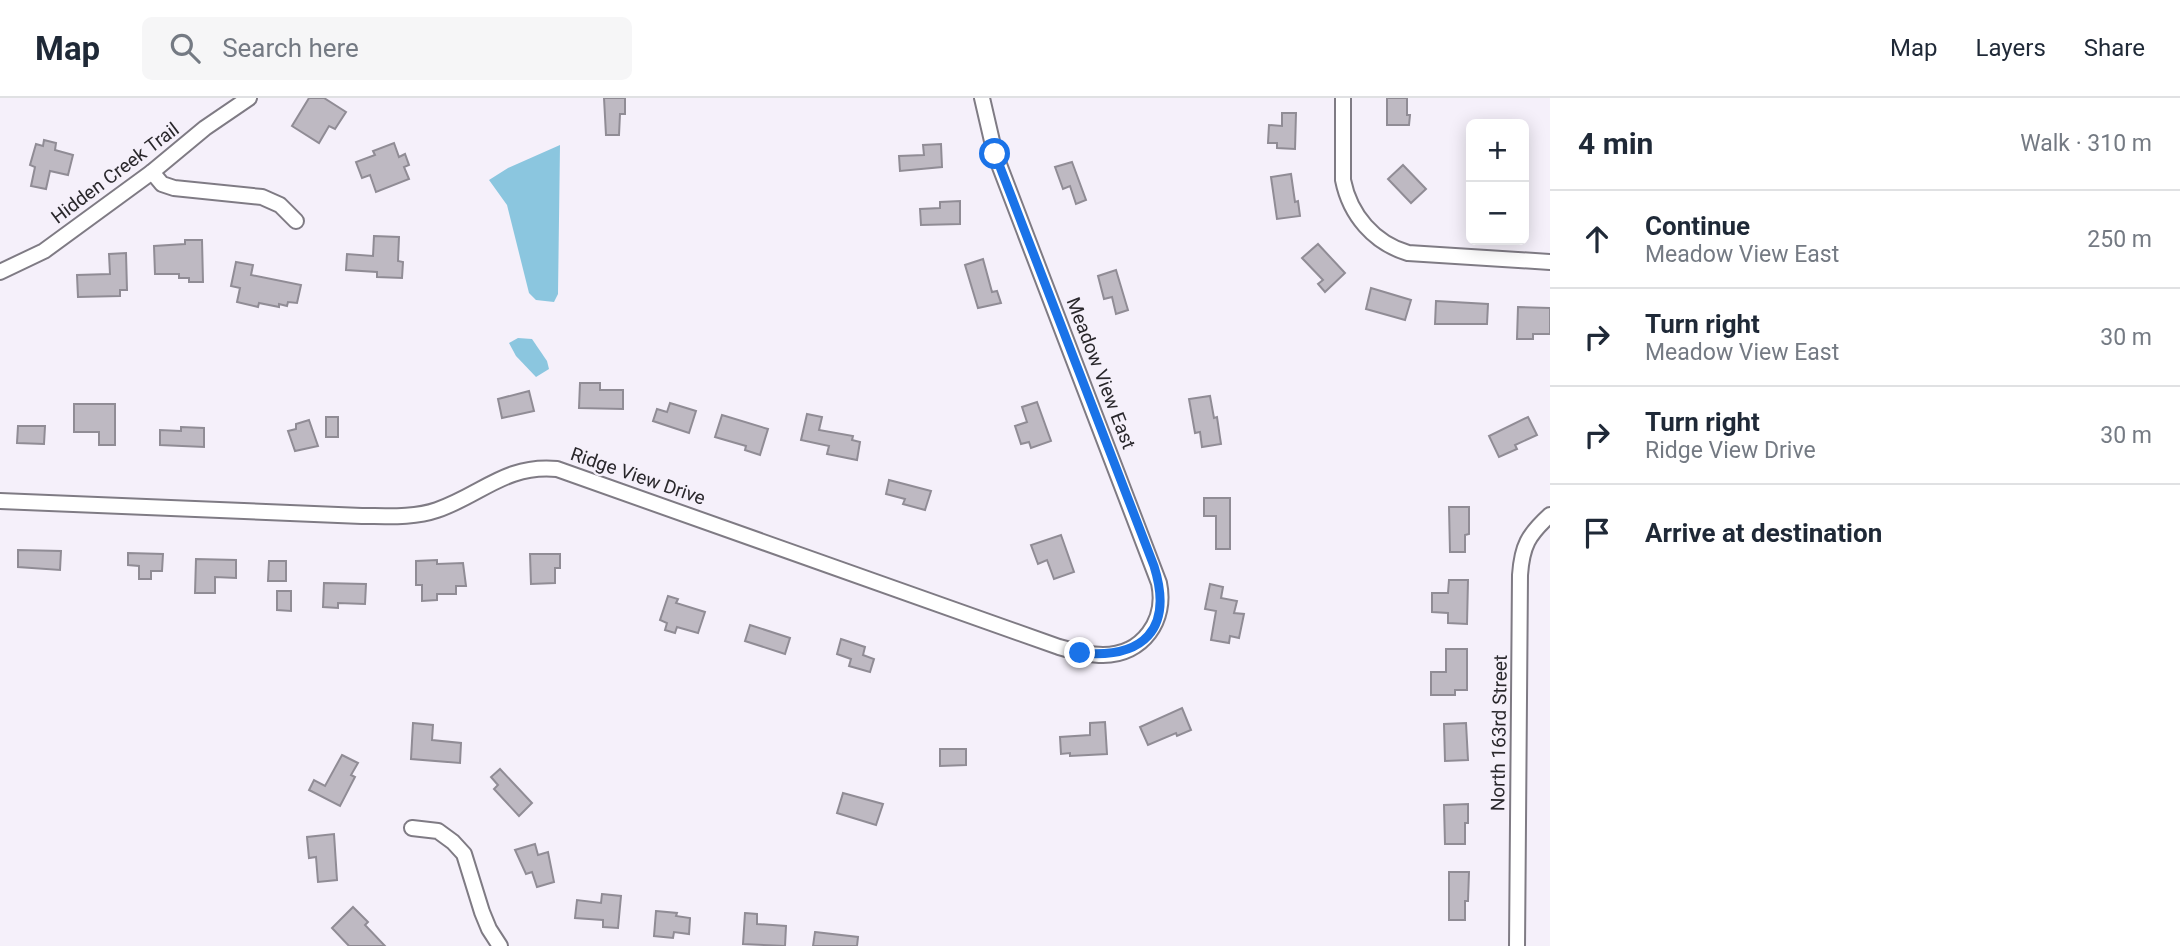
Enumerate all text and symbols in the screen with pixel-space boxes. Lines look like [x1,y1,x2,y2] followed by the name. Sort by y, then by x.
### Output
[142,17,632,80] search box
[35,29,100,68] text: Map
[166,29,204,67] icon: search
[222,33,359,63] text: Search here
[1890,34,1938,62] text: Map
[1976,34,2046,62] text: Layers
[2084,34,2145,62] text: Share
[47,117,183,229] street label: Hidden Creek Trail
[1466,119,1529,245] map controls
[1466,119,1529,182] button: +
[1578,126,1653,161] text: 4 min
[2020,130,2152,157] text: Walk · 310 m
[979,138,1010,169] route start
[1466,182,1529,245] button: −
[1645,211,1750,241] text: Continue
[1578,220,1616,258] icon: ahead
[2087,226,2152,253] text: 250 m
[1645,241,1839,268] text: Meadow View East
[1062,294,1140,452] street label: Meadow View East
[1645,309,1760,339] text: Turn right
[1578,318,1616,356] icon: right
[2100,324,2152,351] text: 30 m
[1645,339,1839,366] text: Meadow View East
[1645,407,1760,437] text: Turn right
[1578,416,1616,454] icon: right
[2100,422,2152,449] text: 30 m
[1645,437,1816,464] text: Ridge View Drive
[568,442,708,510] street label: Ridge View Drive
[1578,514,1616,552] icon: arrive
[1645,518,1882,548] text: Arrive at destination
[1064,637,1095,668] route end
[1486,655,1512,811] street label: North 163rd Street

